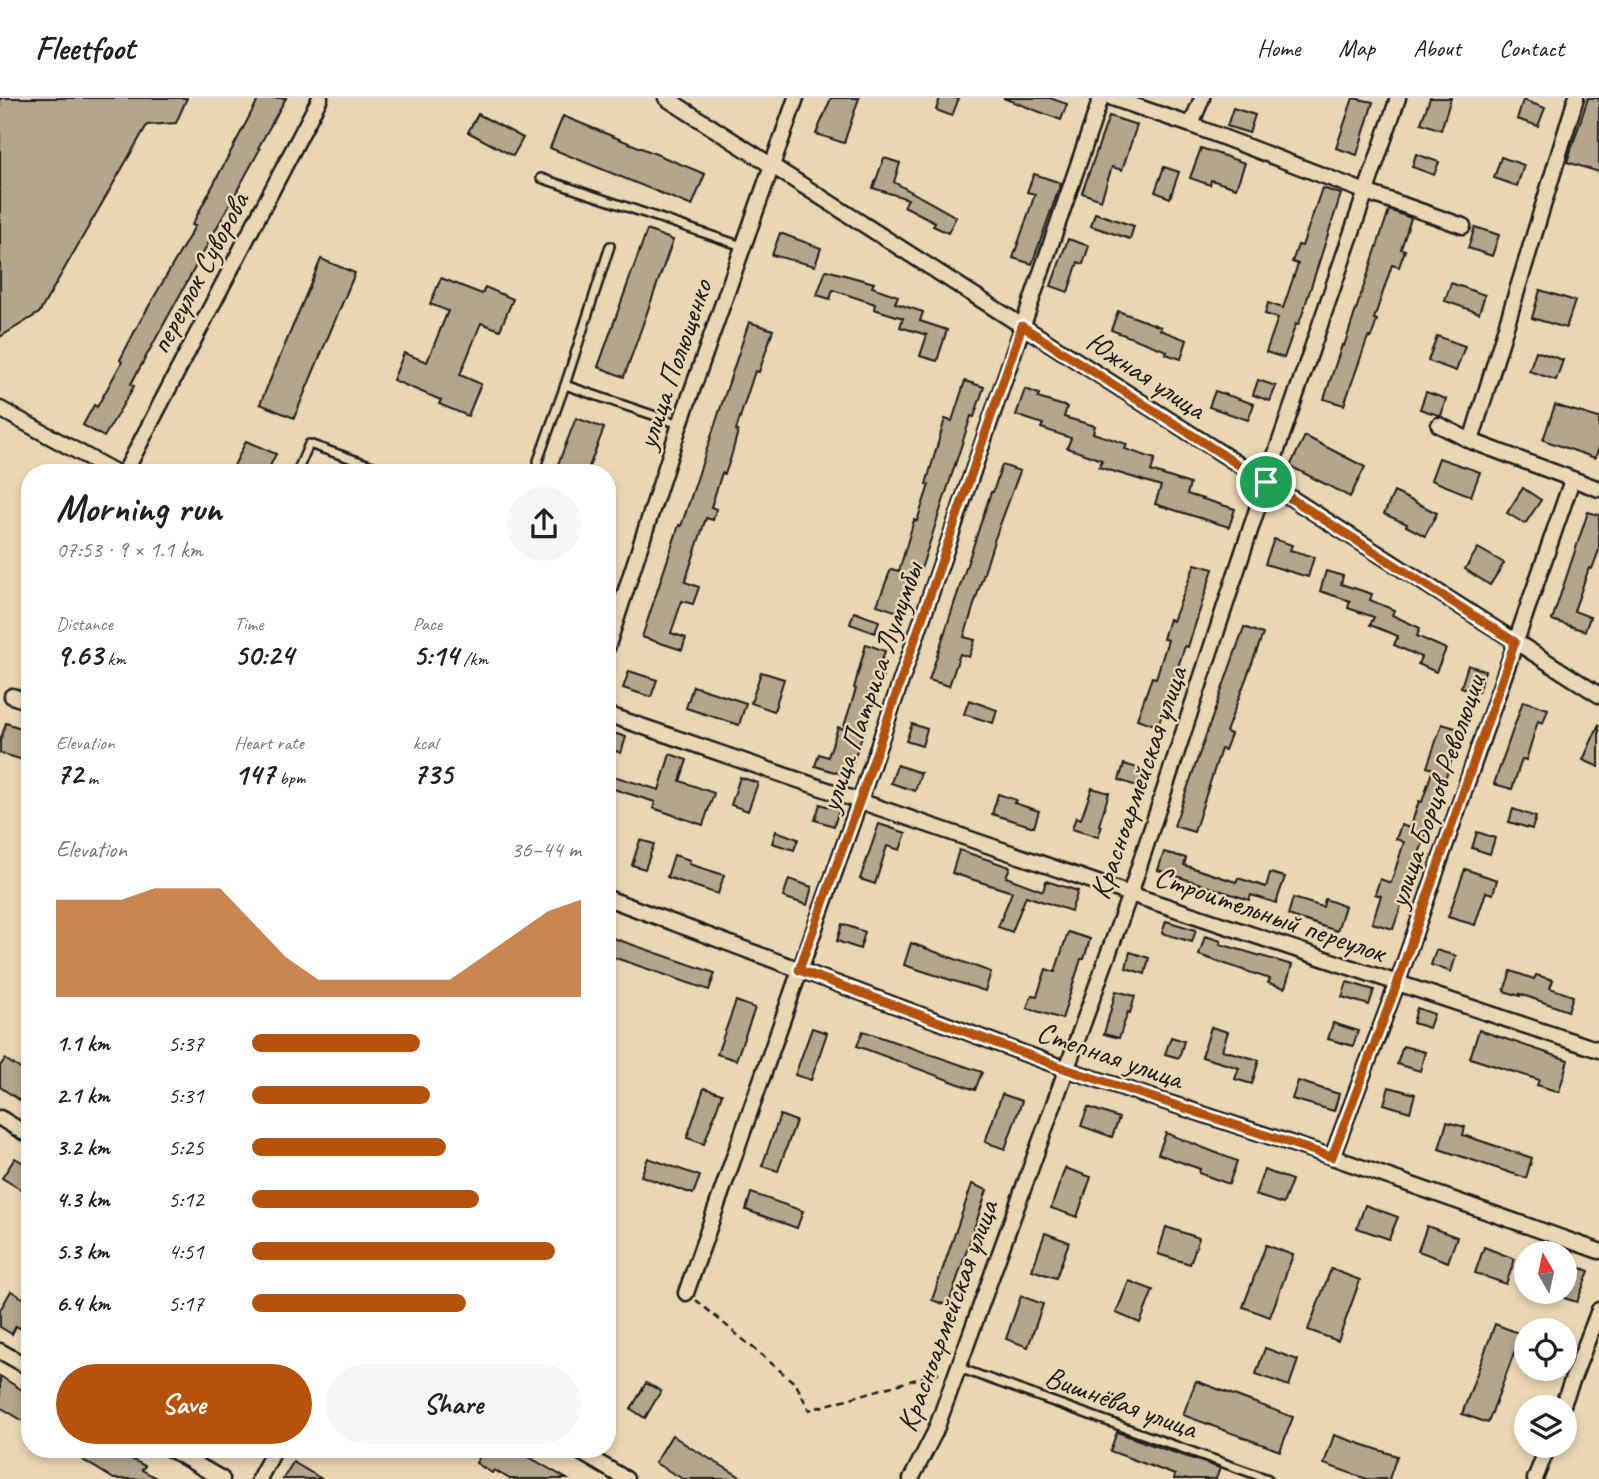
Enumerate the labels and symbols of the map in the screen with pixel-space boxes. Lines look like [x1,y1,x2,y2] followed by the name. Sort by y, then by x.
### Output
[141,184,258,360] street label: переулок Суворова
[627,273,721,455] street label: улица Полющенко
[1079,322,1215,429] street label: Южная улица
[1236,452,1296,512] pin
[810,555,932,819] street label: улица Патриса Лумумбы
[1080,660,1196,904] street label: Красноармейская улица
[1378,668,1494,914] street label: улица Борцов Революции
[1150,857,1393,972] street label: Строительный переулок
[1032,1012,1190,1099] street label: Степная улица
[888,1193,1007,1437] street label: Красноармейская улица
[1514,1241,1577,1304] north arrow
[1040,1357,1204,1448] street label: Вишнёвая улица

